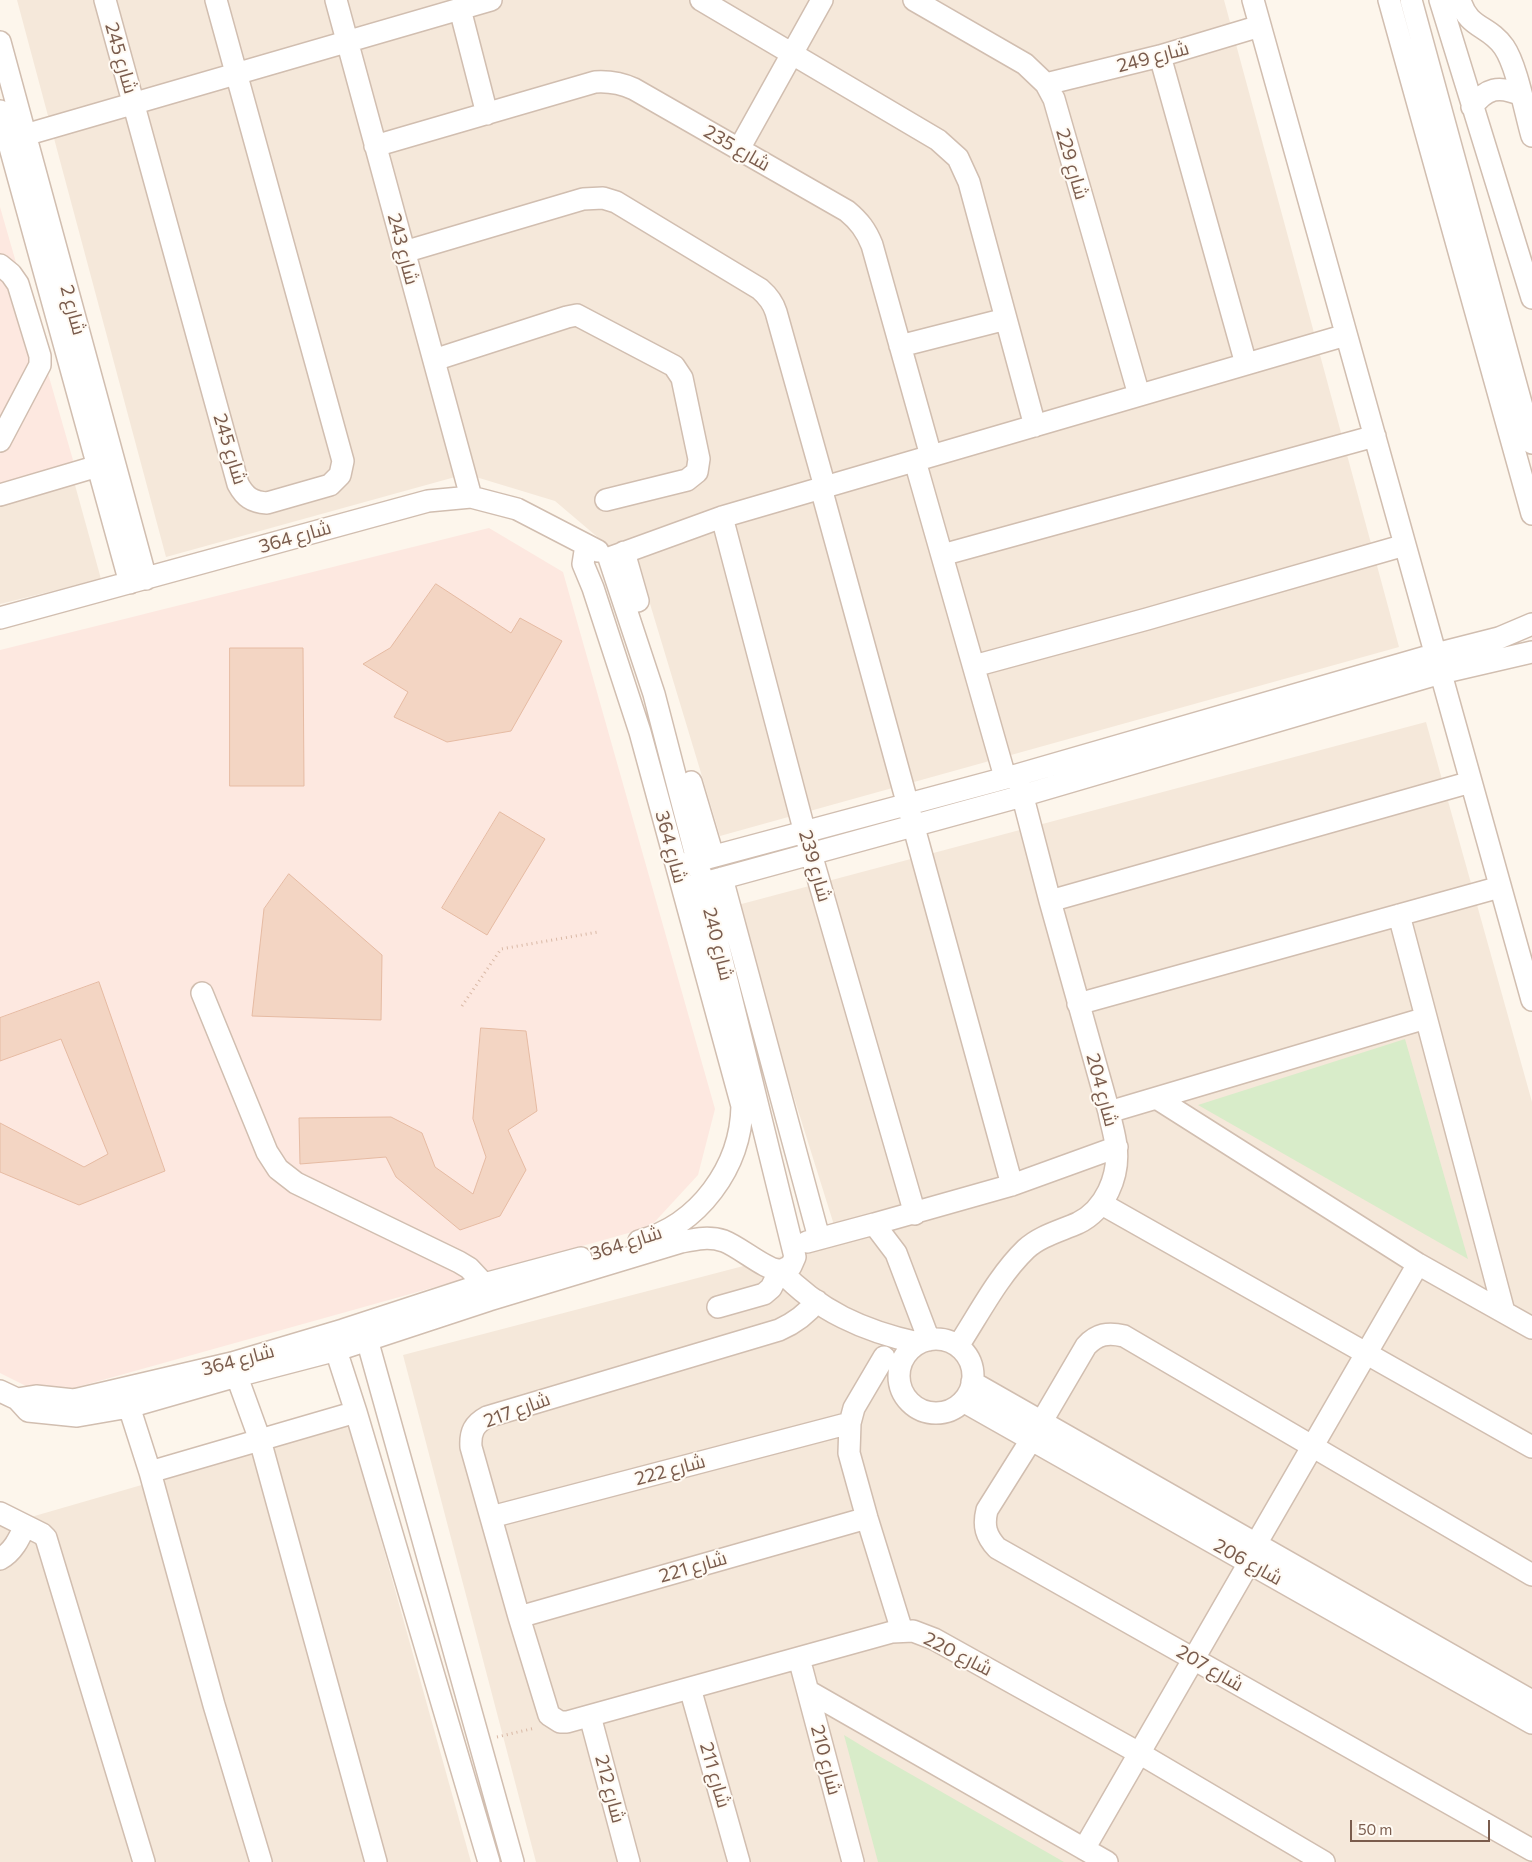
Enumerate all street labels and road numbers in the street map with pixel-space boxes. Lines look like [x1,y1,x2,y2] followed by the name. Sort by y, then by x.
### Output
[100,20,142,96] street label: شارع 245
[1115,36,1191,78] street label: شارع 249
[700,120,774,176] street label: شارع 235
[1051,126,1093,202] street label: شارع 229
[383,211,423,287] street label: شارع 243
[55,282,91,338] street label: شارع 2
[208,411,252,487] street label: شارع 245
[256,516,334,558] street label: شارع 364
[650,808,692,886] street label: شارع 364
[794,828,836,904] street label: شارع 239
[698,905,738,983] street label: شارع 240
[1081,1051,1123,1129] street label: شارع 204
[587,1221,665,1265] street label: شارع 364
[199,1339,277,1381] street label: شارع 364
[481,1387,553,1433] street label: شارع 217
[632,1450,708,1490] street label: شارع 222
[1210,1534,1286,1590] street label: شارع 206
[656,1546,730,1588] street label: شارع 221
[920,1627,996,1681] street label: شارع 220
[1173,1640,1247,1696] street label: شارع 207
[806,1723,846,1797] street label: شارع 210
[695,1740,735,1810] street label: شارع 211
[590,1752,630,1826] street label: شارع 212

